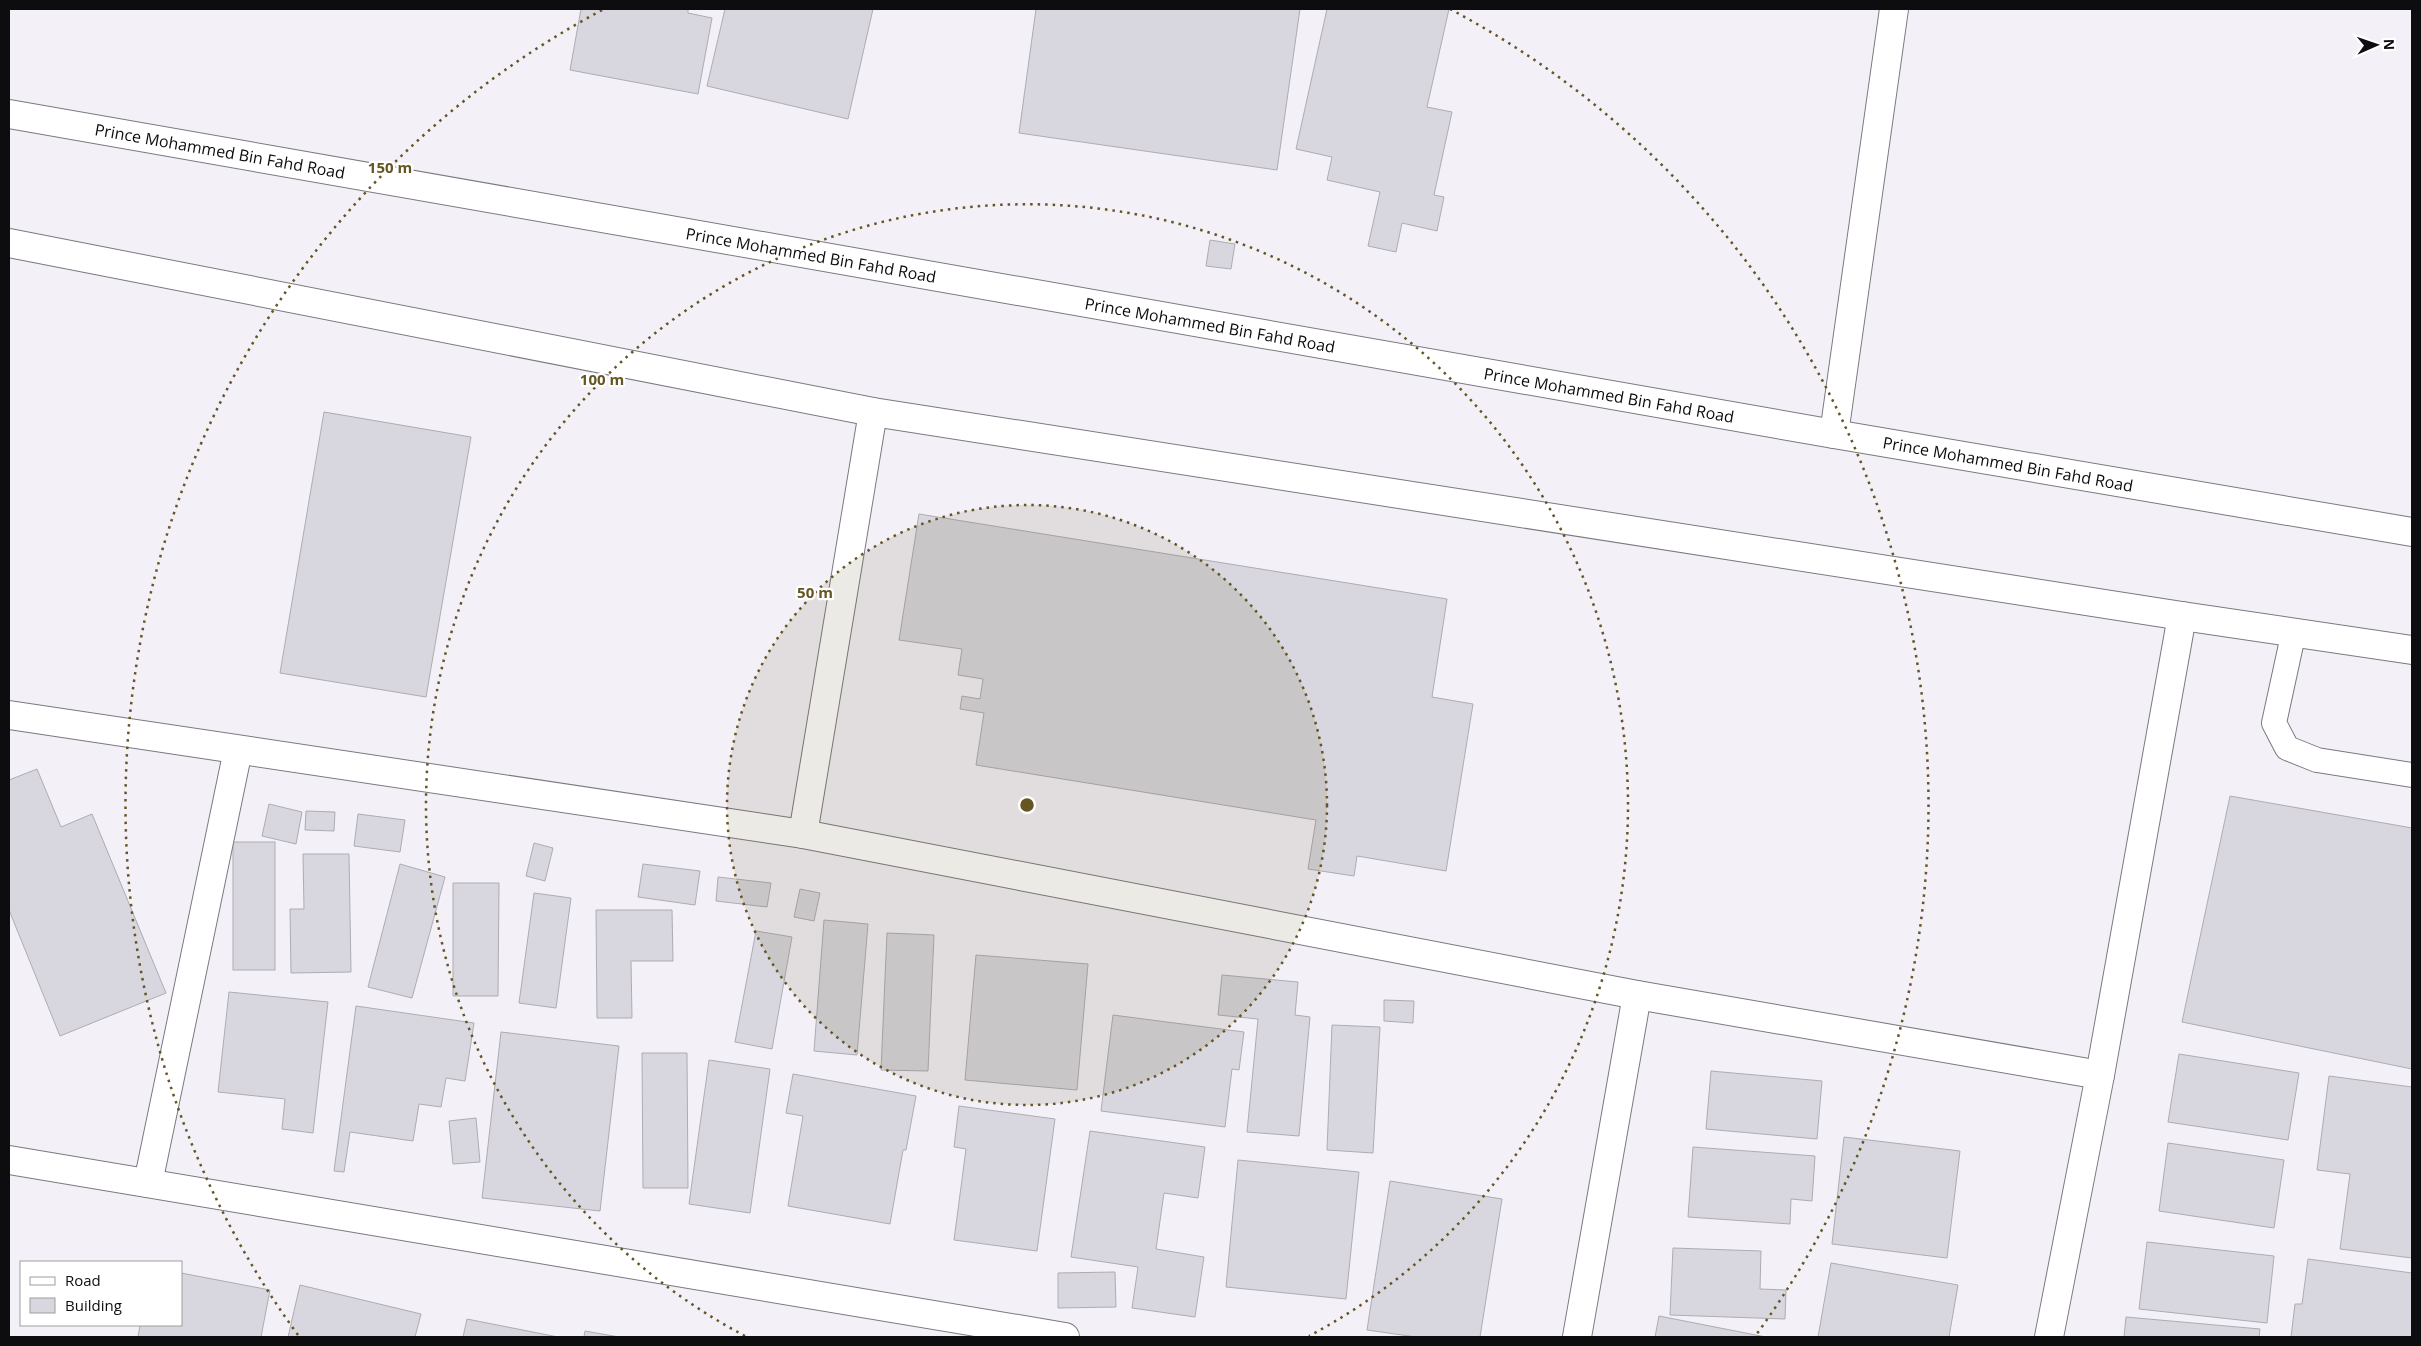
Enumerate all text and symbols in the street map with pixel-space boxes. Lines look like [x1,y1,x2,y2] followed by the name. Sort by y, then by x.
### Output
[2351,20,2401,70] north arrow
[2380,39,2399,51] text: N
[93,118,347,184] street label: Prince Mohammed Bin Fahd Road
[368,157,412,177] text: 150 m
[684,222,938,288] street label: Prince Mohammed Bin Fahd Road
[1083,292,1337,358] street label: Prince Mohammed Bin Fahd Road
[1482,362,1736,428] street label: Prince Mohammed Bin Fahd Road
[580,369,624,389] text: 100 m
[1881,431,2135,497] street label: Prince Mohammed Bin Fahd Road
[797,582,833,602] text: 50 m
[1018,796,1036,814] centre of rings
[20,1261,182,1326] legend
[65,1270,101,1290] text: Road
[65,1295,122,1315] text: Building

